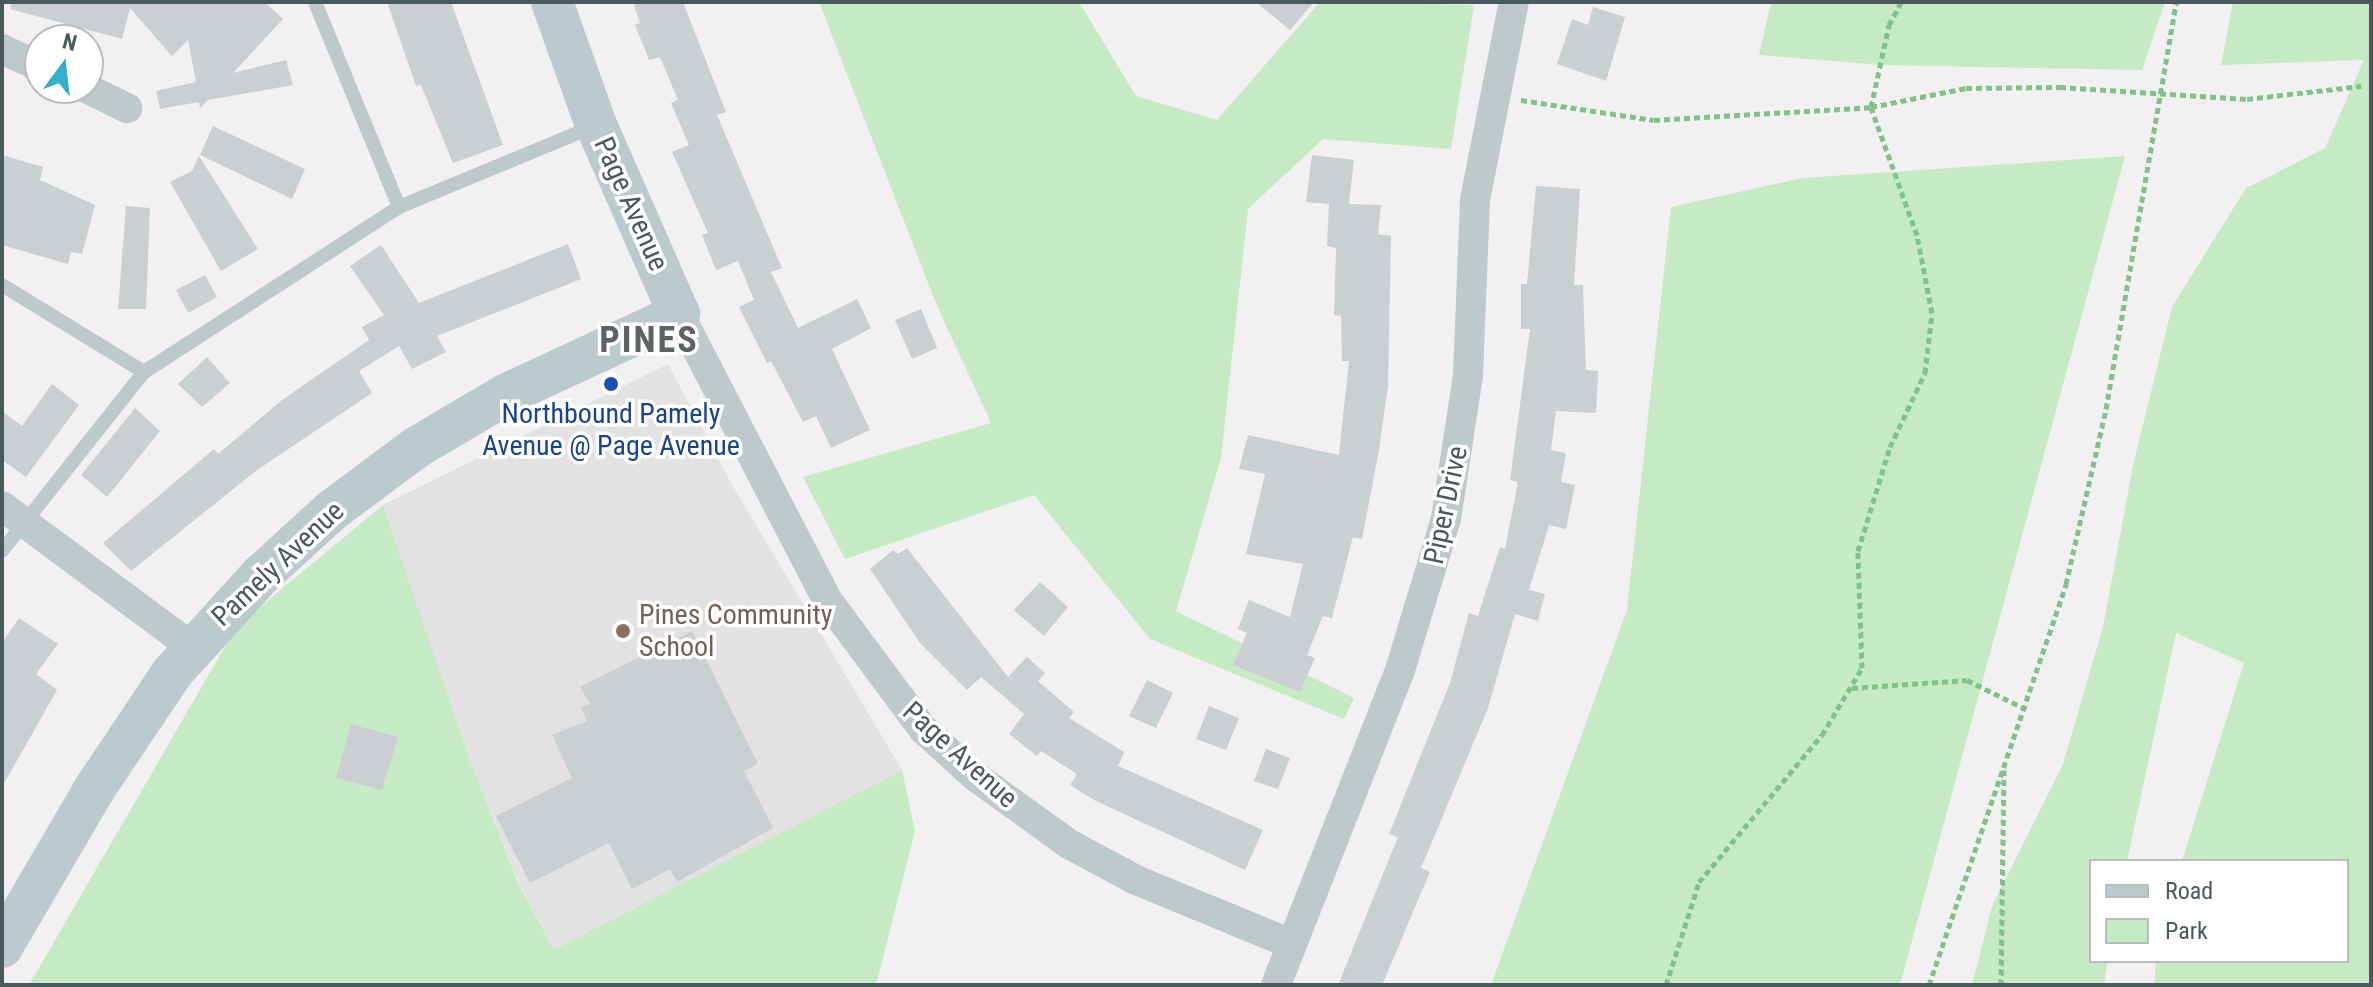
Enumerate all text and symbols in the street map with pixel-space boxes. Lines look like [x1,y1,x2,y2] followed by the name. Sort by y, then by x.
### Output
[24,24,104,104] north arrow
[60,28,80,56] text: N
[587,132,675,276] street label: Page Avenue
[599,319,699,363] district label: PINES
[602,375,620,393] marker: Northbound Pamely Avenue @ Page Avenue
[482,397,740,463] place label: Northbound Pamely Avenue @ Page Avenue
[1417,443,1475,567] street label: Piper Drive
[205,494,351,634] street label: Pamely Avenue
[639,598,832,664] place label: Pines Community School
[614,622,632,640] marker: Pines Community School
[896,695,1024,815] street label: Page Avenue
[2089,859,2349,963] legend
[2165,877,2213,905] text: Road
[2165,917,2208,945] text: Park

